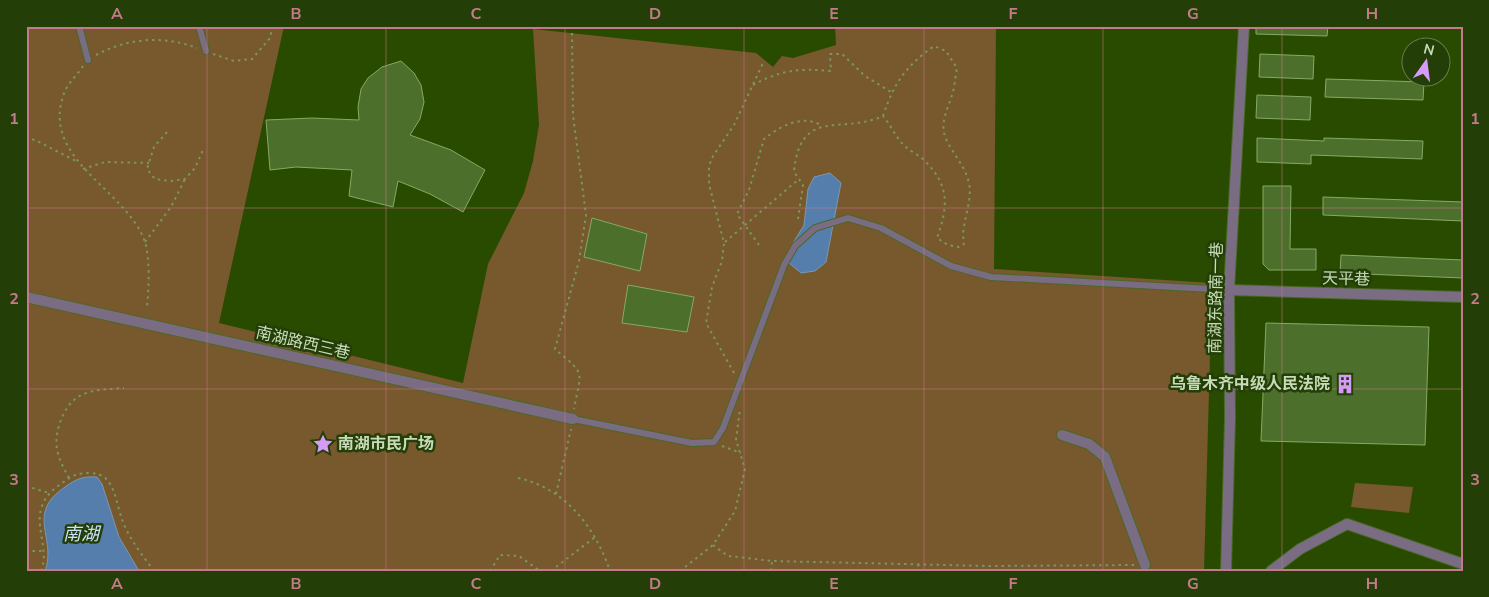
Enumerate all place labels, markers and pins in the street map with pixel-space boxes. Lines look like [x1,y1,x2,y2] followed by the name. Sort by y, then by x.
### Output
[1170,373,1330,395] place label: 乌鲁木齐中级人民法院
[1334,373,1356,395] building icon: 乌鲁木齐中级人民法院
[312,433,334,455] place icon: 南湖市民广场
[338,433,434,455] place label: 南湖市民广场

